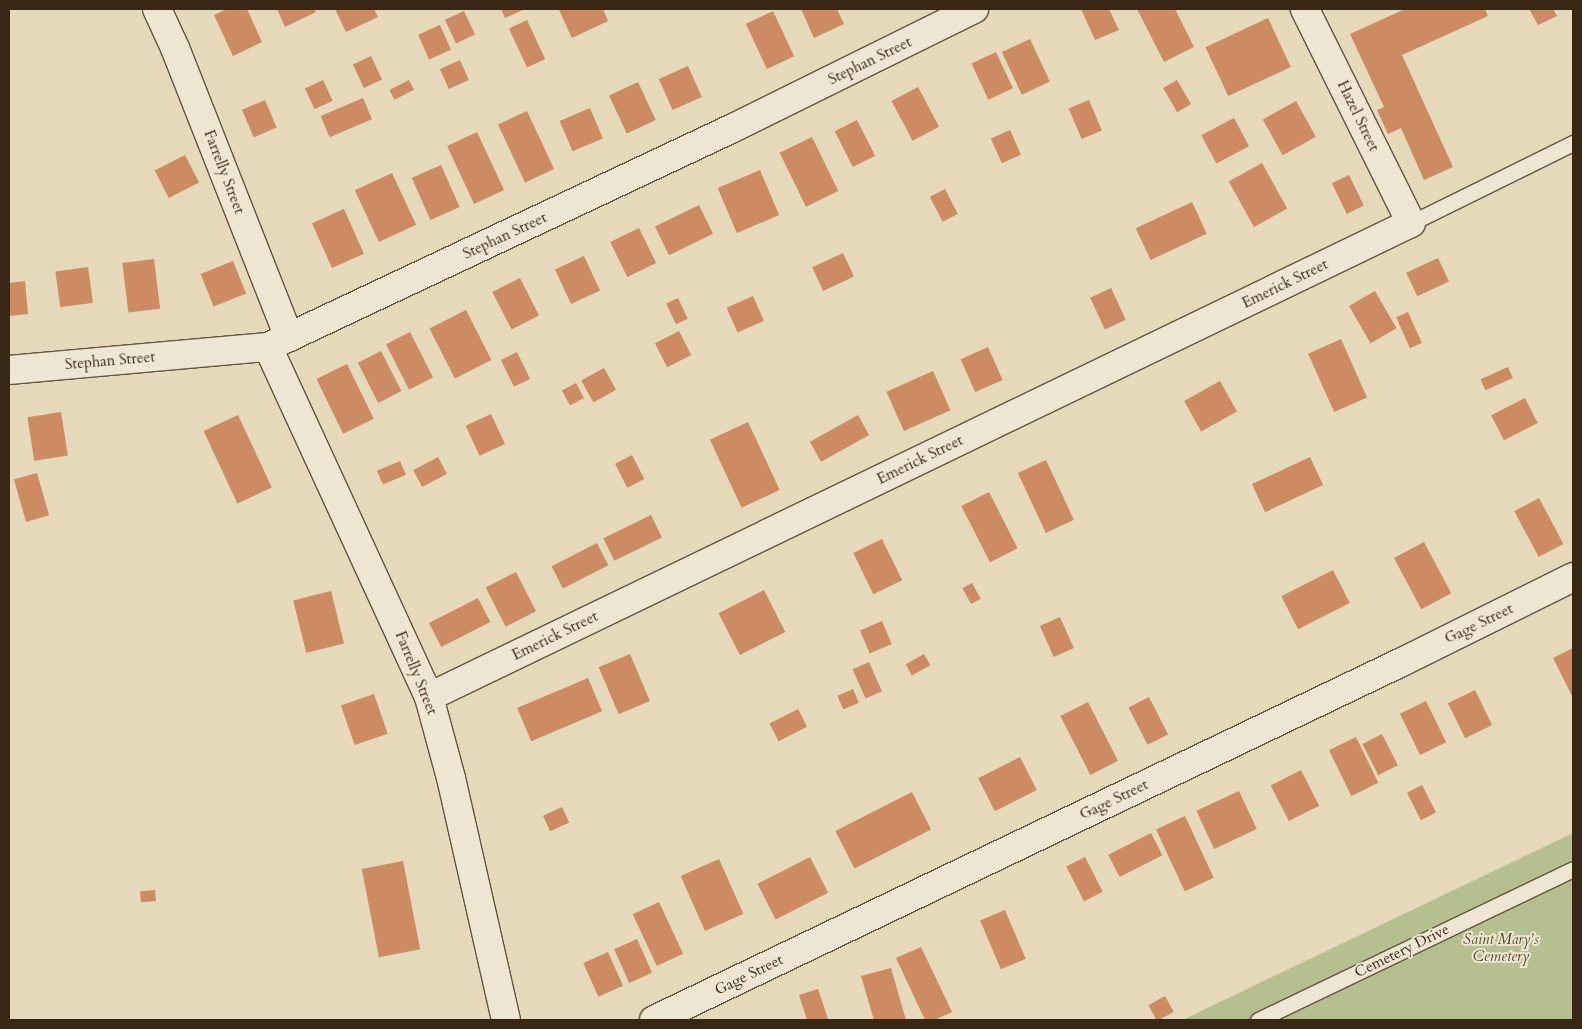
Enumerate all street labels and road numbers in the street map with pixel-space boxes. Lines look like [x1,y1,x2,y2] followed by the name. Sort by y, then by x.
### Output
[825,33,915,89] street label: Stephan Street
[1333,78,1383,154] street label: Hazel Street
[200,127,248,217] street label: Farrelly Street
[460,209,550,263] street label: Stephan Street
[1239,255,1331,313] street label: Emerick Street
[64,348,156,374] street label: Stephan Street
[874,431,966,489] street label: Emerick Street
[1442,600,1516,648] street label: Gage Street
[509,607,601,665] street label: Emerick Street
[391,629,441,717] street label: Farrelly Street
[1077,776,1151,824] street label: Gage Street
[1352,920,1452,982] street label: Cemetery Drive
[712,951,786,999] street label: Gage Street

